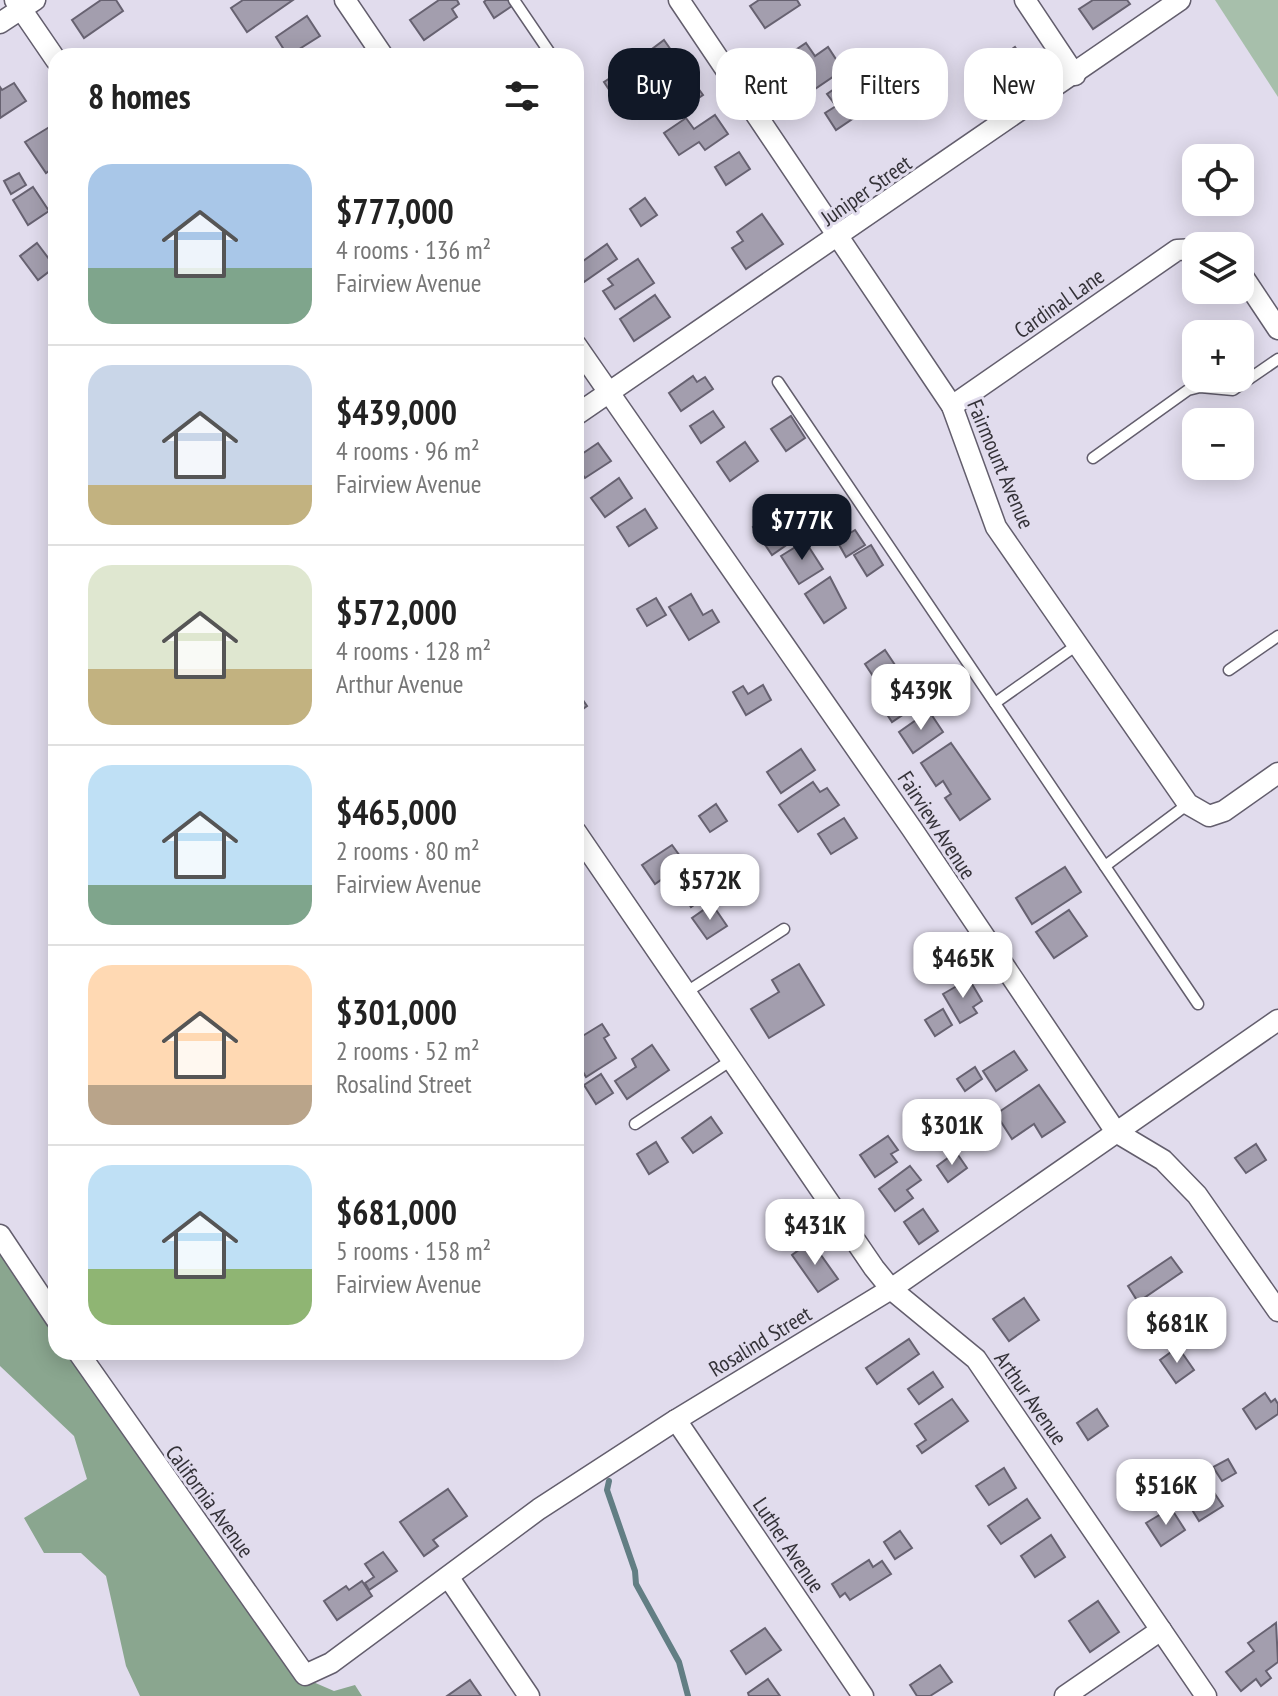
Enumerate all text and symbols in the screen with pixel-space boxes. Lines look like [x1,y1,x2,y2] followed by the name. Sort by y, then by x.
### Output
[608,48,700,120] chip: Buy
[716,48,816,120] chip: Rent
[832,48,948,120] chip: Filters
[964,48,1063,120] chip: New
[88,74,191,118] text: 8 homes
[500,74,544,118] icon: filters
[1182,144,1254,480] map controls
[1182,144,1254,216] button: locate
[814,149,917,232] street label: Juniper Street
[336,189,454,233] text: $777,000
[152,196,248,292] icon: home
[1182,232,1254,304] button: layers
[336,233,491,266] text: 4 rooms · 136 m²
[1009,262,1109,344] street label: Cardinal Lane
[336,266,482,299] text: Fairview Avenue
[1182,320,1254,392] button: +
[336,390,457,434] text: $439,000
[961,395,1041,533] street label: Fairmount Avenue
[152,397,248,493] icon: home
[1182,408,1254,480] button: −
[336,434,480,467] text: 4 rooms · 96 m²
[336,467,482,500] text: Fairview Avenue
[746,494,858,562] pin: $777K
[770,503,834,536] text: $777K
[336,590,457,634] text: $572,000
[152,597,248,693] icon: home
[336,634,491,667] text: 4 rooms · 128 m²
[865,664,977,732] pin: $439K
[336,667,464,700] text: Arthur Avenue
[889,673,953,706] text: $439K
[892,766,982,884] street label: Fairview Avenue
[336,790,457,834] text: $465,000
[152,797,248,893] icon: home
[336,834,480,867] text: 2 rooms · 80 m²
[654,854,766,922] pin: $572K
[678,863,742,896] text: $572K
[336,867,482,900] text: Fairview Avenue
[907,932,1019,1000] pin: $465K
[931,941,995,974] text: $465K
[336,990,457,1034] text: $301,000
[152,997,248,1093] icon: home
[336,1034,480,1067] text: 2 rooms · 52 m²
[336,1067,472,1100] text: Rosalind Street
[896,1099,1008,1167] pin: $301K
[920,1108,984,1141] text: $301K
[336,1190,457,1234] text: $681,000
[152,1197,248,1293] icon: home
[759,1199,871,1267] pin: $431K
[783,1208,847,1241] text: $431K
[336,1234,491,1267] text: 5 rooms · 158 m²
[336,1267,482,1300] text: Fairview Avenue
[1121,1297,1233,1365] pin: $681K
[704,1299,816,1383] street label: Rosalind Street
[1145,1306,1209,1339] text: $681K
[989,1346,1073,1450] street label: Arthur Avenue
[160,1439,260,1563] street label: California Avenue
[1110,1459,1222,1527] pin: $516K
[1134,1468,1198,1501] text: $516K
[747,1492,831,1598] street label: Luther Avenue

